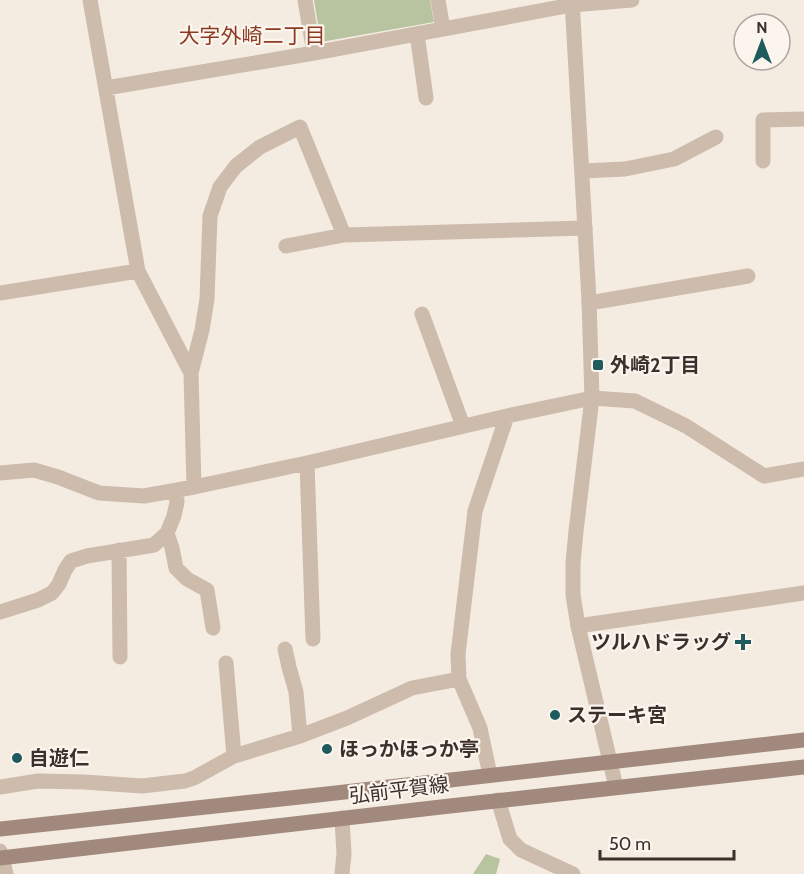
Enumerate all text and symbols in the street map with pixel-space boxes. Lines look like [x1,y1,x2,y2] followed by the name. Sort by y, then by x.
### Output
[732,12,792,72] north arrow
[756,18,768,37] text: N
[179,23,326,48] district label: 大字外崎二丁目
[610,353,701,377] place label: 外崎2丁目
[591,358,605,372] marker: 外崎2丁目
[591,630,731,654] place label: ツルハドラッグ
[736,635,750,649] marker: ツルハドラッグ
[567,703,667,727] place label: ステーキ宮
[548,708,562,722] marker: ステーキ宮
[339,737,479,761] place label: ほっかほっか亭
[320,742,334,756] marker: ほっかほっか亭
[29,746,89,770] place label: 自遊仁
[10,751,24,765] marker: 自遊仁
[348,772,450,808] street label: 弘前平賀線
[600,823,734,861] scale bar
[609,833,651,855] text: 50 m

